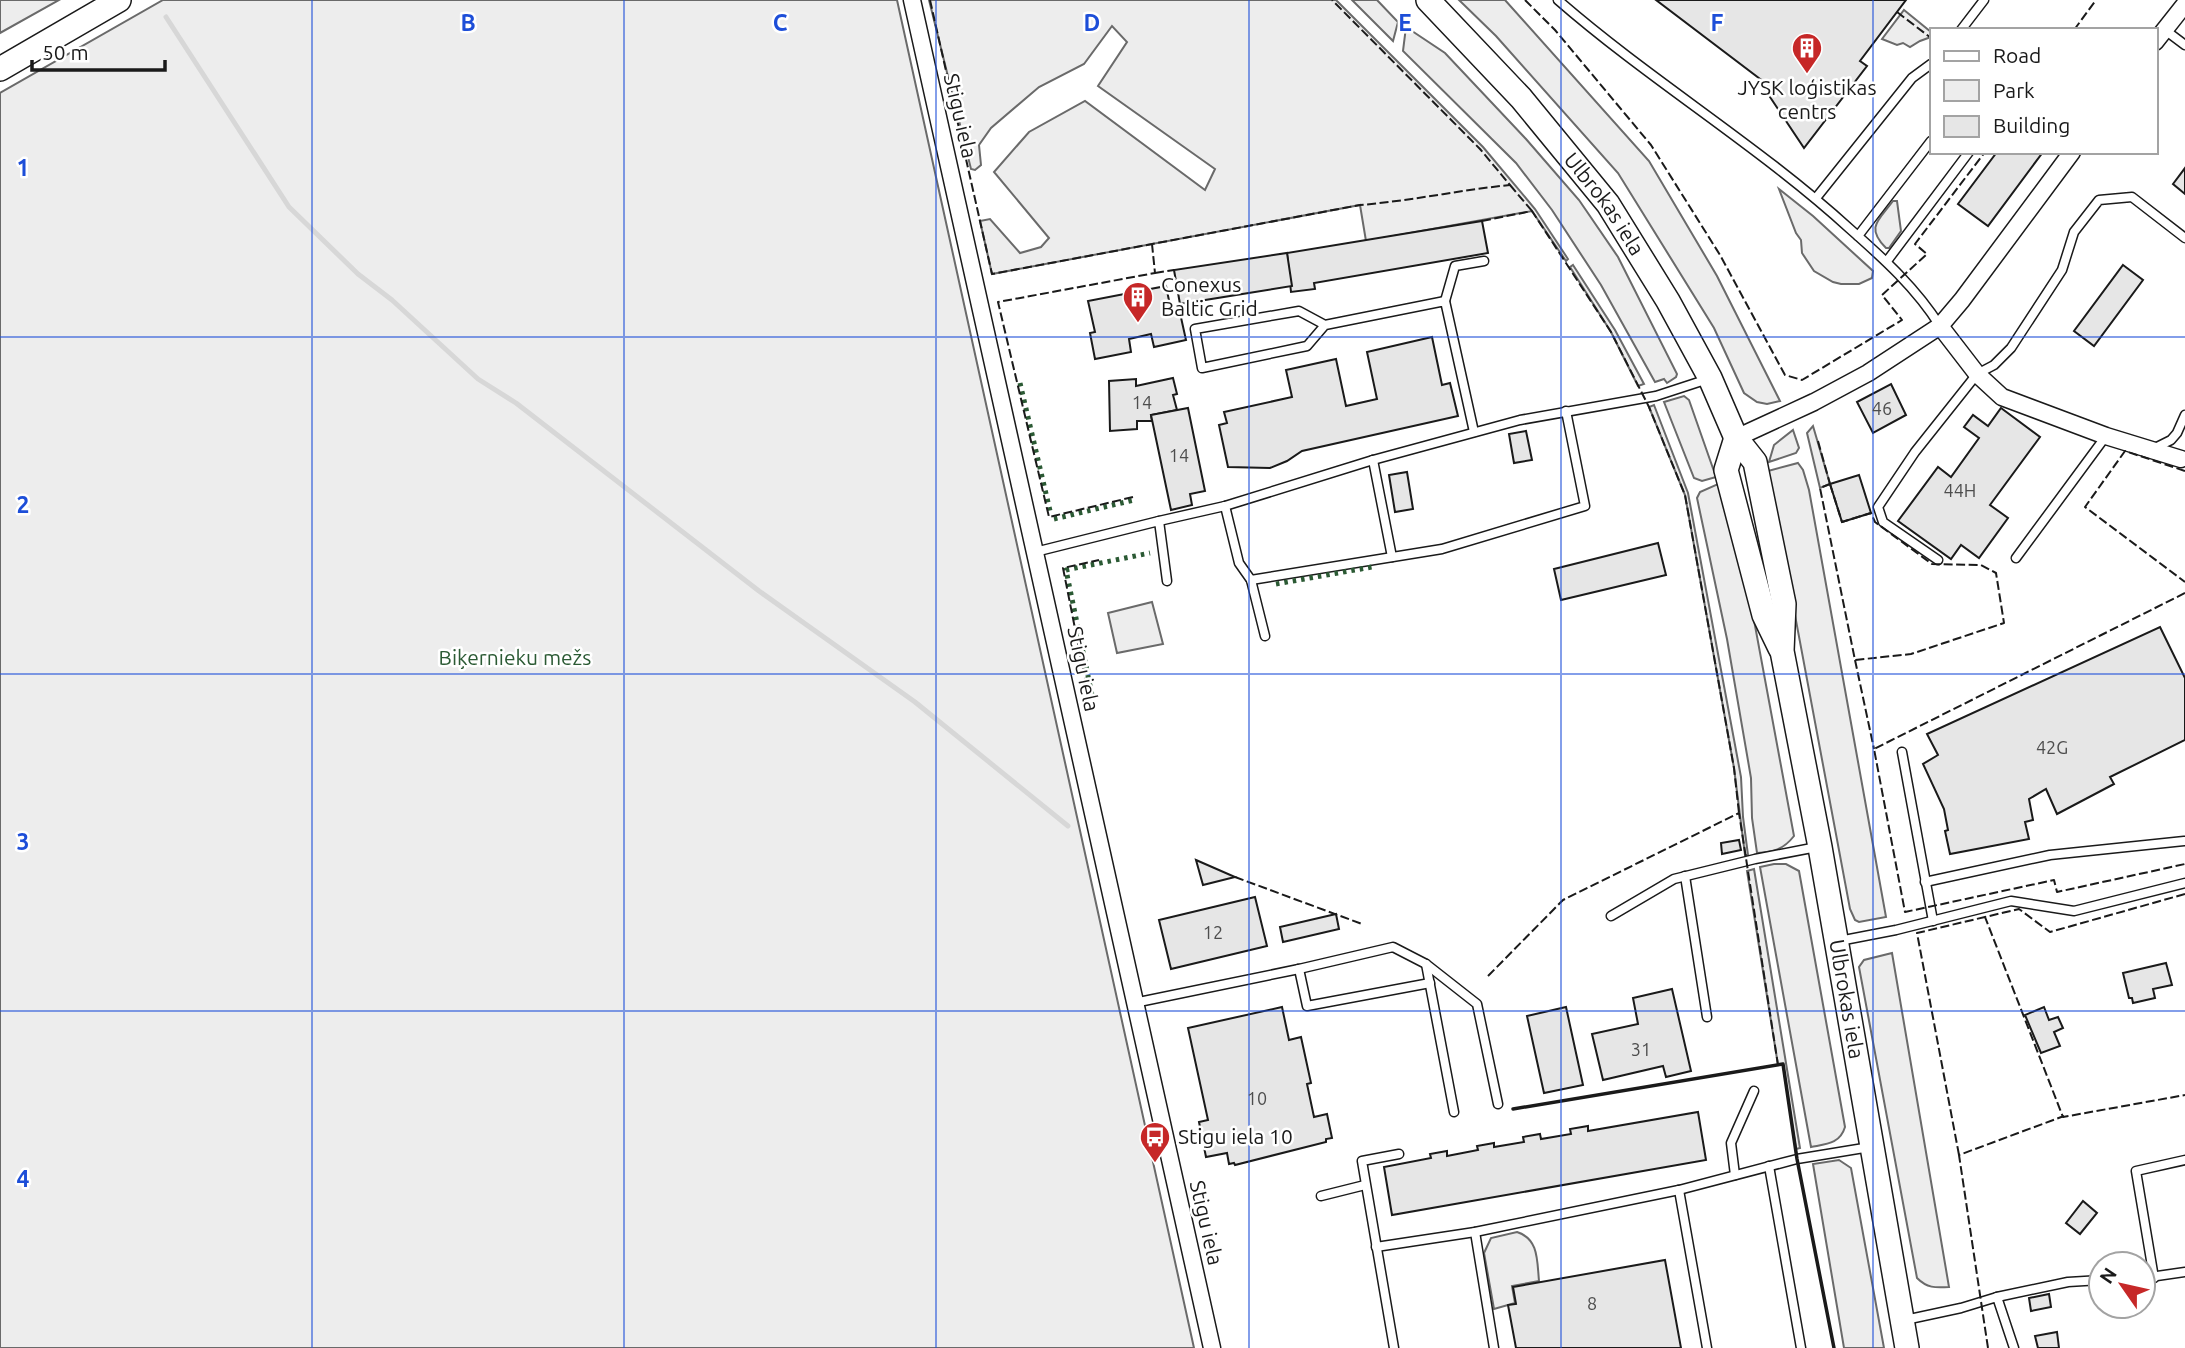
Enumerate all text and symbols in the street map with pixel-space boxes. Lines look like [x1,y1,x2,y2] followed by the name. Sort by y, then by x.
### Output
[460,10,476,35] text: B
[773,10,788,35] text: C
[1084,10,1100,35] text: D
[1398,10,1412,35] text: E
[1711,10,1724,35] text: F
[32,28,164,72] scale bar
[1930,28,2157,154] legend
[1790,31,1824,75] building icon: JYSK loģistikas centrs
[42,40,89,64] text: 50 m
[1993,43,2041,67] text: Road
[940,71,982,161] street label: Stigu iela
[1738,75,1877,123] place label: JYSK loģistikas centrs
[1993,78,2035,102] text: Park
[1993,113,2070,137] text: Building
[1560,147,1650,259] street label: Ulbrokas iela
[17,155,29,180] text: 1
[1161,272,1258,320] place label: Conexus Baltic Grid
[1121,280,1155,324] building icon: Conexus Baltic Grid
[1132,392,1152,412] house number: 14
[1872,398,1892,418] house number: 46
[1169,445,1189,465] house number: 14
[1944,480,1976,500] house number: 44H
[17,492,29,517] text: 2
[1063,624,1105,713] street label: Stigu iela
[439,645,591,669] park label: Biķernieku mežs
[2036,737,2068,757] house number: 42G
[17,829,29,854] text: 3
[1203,922,1223,942] house number: 12
[1825,937,1870,1060] street label: Ulbrokas iela
[1631,1039,1651,1059] house number: 31
[1247,1088,1267,1108] house number: 10
[1138,1120,1172,1164] bus stop icon: Stigu iela 10
[1178,1124,1293,1148] place label: Stigu iela 10
[17,1166,30,1191] text: 4
[1186,1178,1228,1268] street label: Stigu iela
[2087,1250,2157,1320] north arrow
[2095,1263,2121,1288] text: N
[1587,1293,1597,1313] house number: 8

